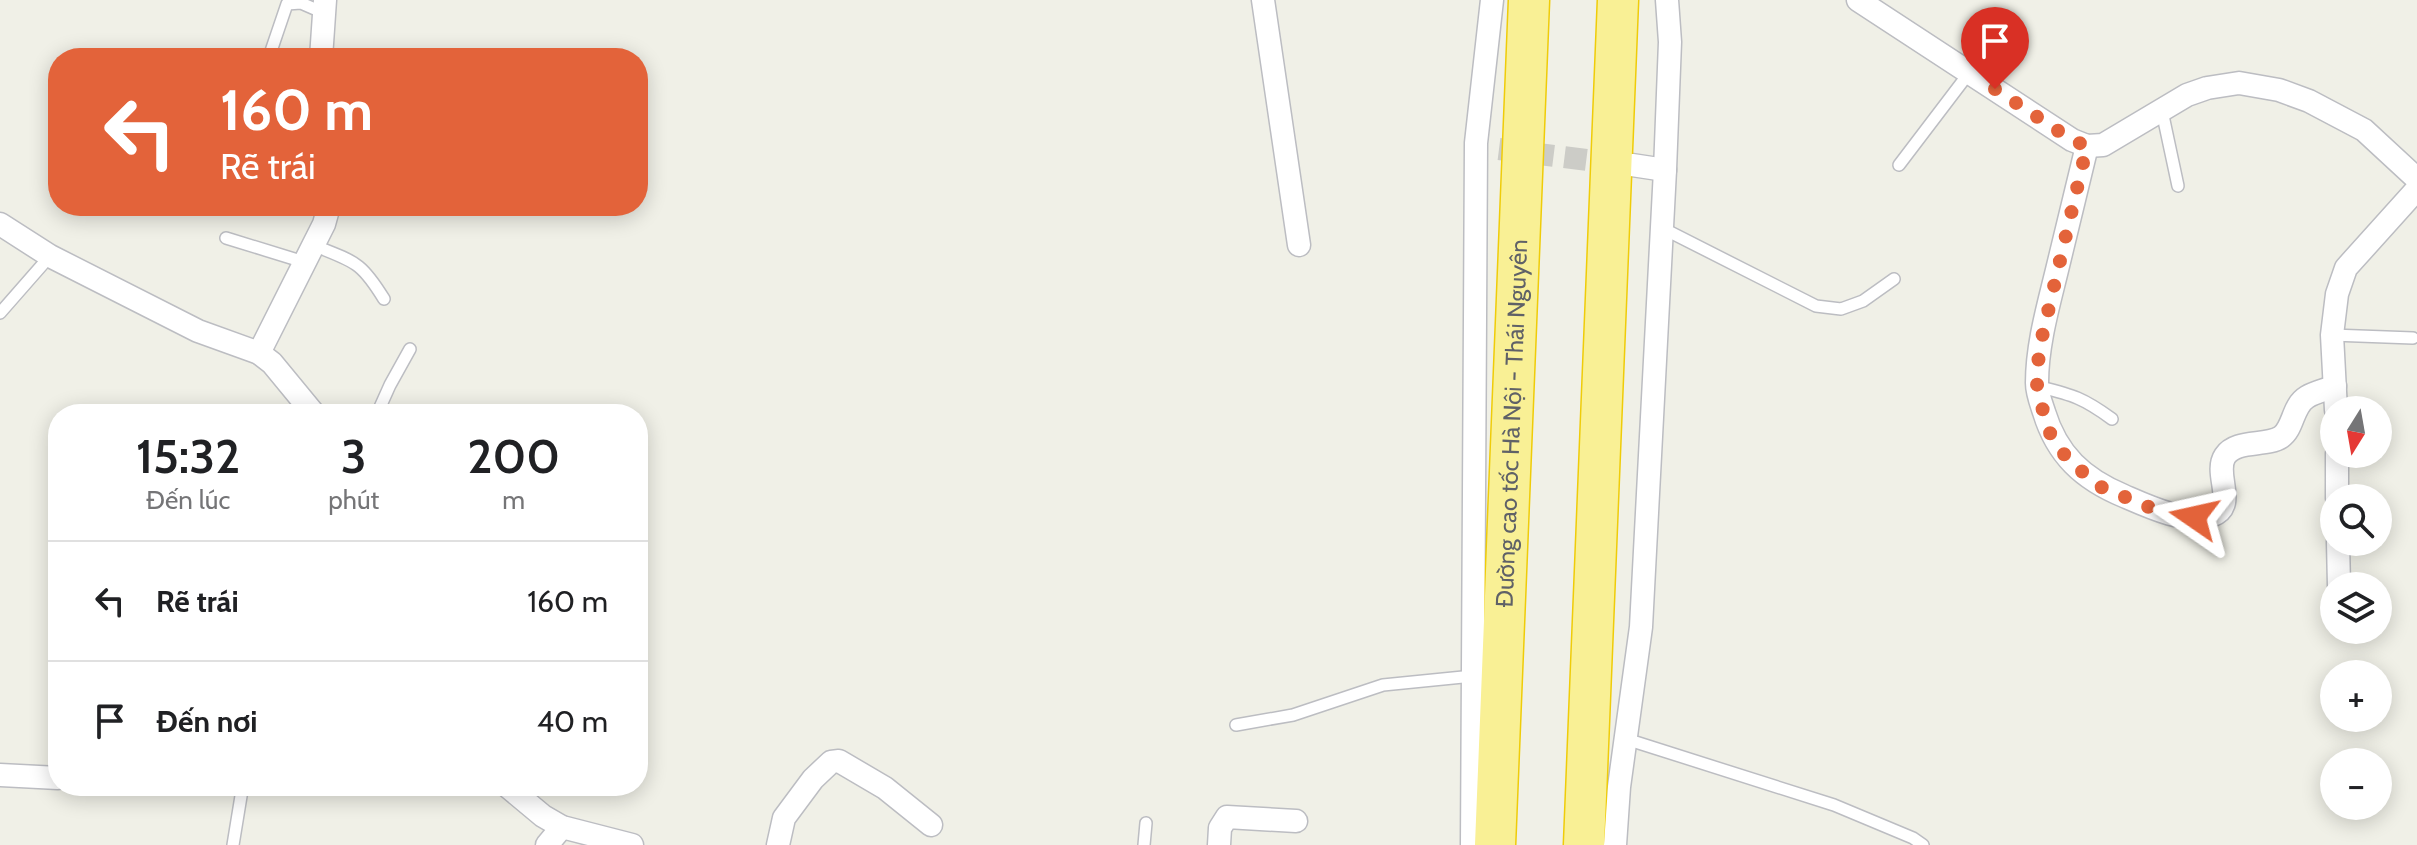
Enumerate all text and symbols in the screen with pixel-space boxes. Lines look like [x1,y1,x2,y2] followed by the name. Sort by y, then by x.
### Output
[1961,7,2029,89] pin
[1973,19,2017,63] icon: arrive
[220,76,373,144] text: 160 m
[88,80,192,184] icon: left
[220,144,316,188] text: Rẽ trái
[1490,239,1533,608] street label: Đường cao tốc Hà Nội - Thái Nguyên
[2320,396,2392,468] north arrow
[2320,396,2392,820] map controls
[136,427,240,485] text: 15:32
[341,427,367,485] text: 3
[467,427,560,485] text: 200
[2152,475,2236,559] position arrow
[146,484,230,516] text: Đến lúc
[328,484,379,516] text: phút
[502,484,525,516] text: m
[2320,484,2392,556] button: search
[2320,572,2392,644] button: layers
[88,579,132,623] icon: left
[156,583,239,620] text: Rẽ trái
[527,583,608,620] text: 160 m
[2320,660,2392,732] button: +
[88,699,132,743] icon: arrive
[156,703,258,740] text: Đến nơi
[537,703,608,740] text: 40 m
[2320,748,2392,820] button: −

